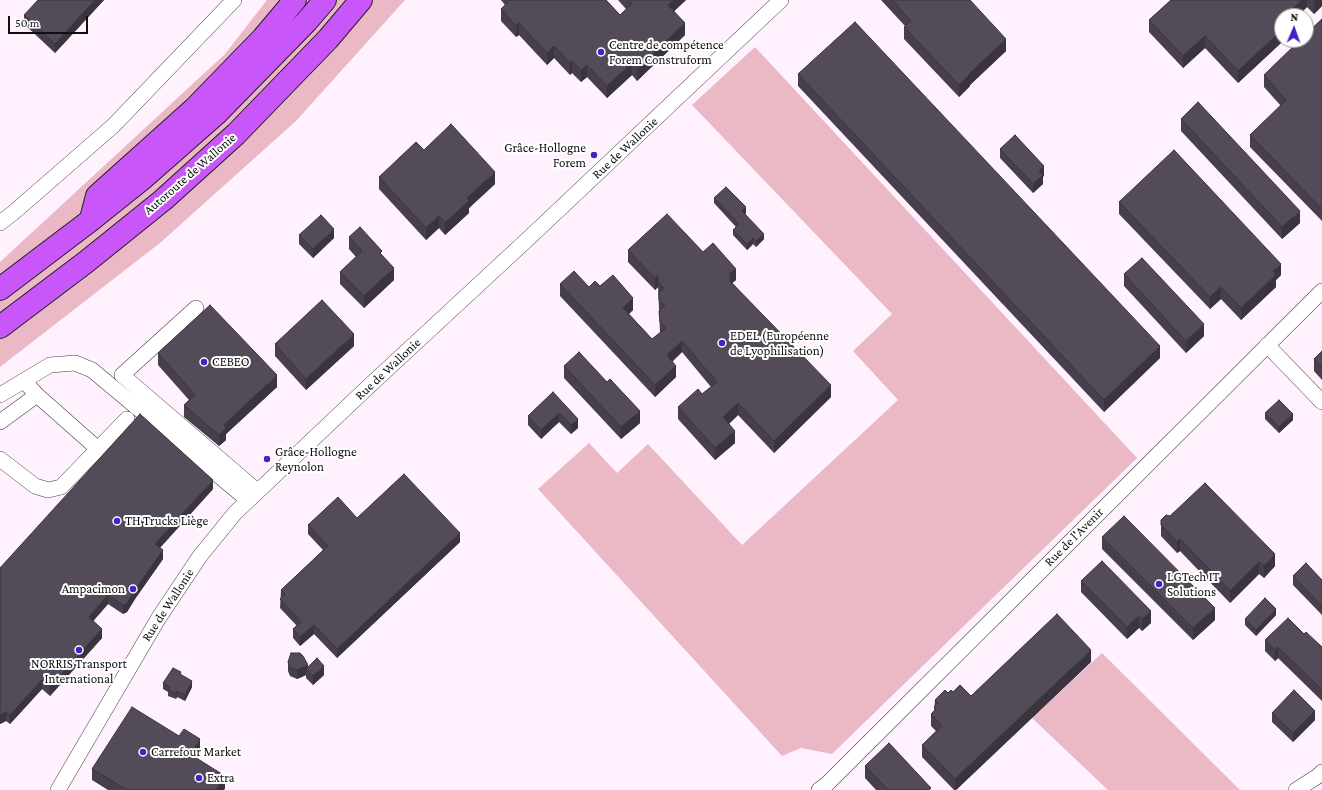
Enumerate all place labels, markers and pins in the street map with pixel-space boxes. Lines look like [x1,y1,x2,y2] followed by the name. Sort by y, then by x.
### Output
[609,37,724,68] place label: Centre de compétence Forem Construform
[596,47,606,57] marker: Centre de compétence Forem Construform
[504,140,586,171] place label: Grâce-Hollogne Forem
[589,150,599,160] marker: Grâce-Hollogne Forem
[730,328,829,359] place label: EDEL (Européenne de Lyophilisation)
[717,338,727,348] marker: EDEL (Européenne de Lyophilisation)
[212,354,250,370] place label: CEBEO
[199,357,209,367] marker: CEBEO
[275,444,357,475] place label: Grâce-Hollogne Reynolon
[262,454,272,464] marker: Grâce-Hollogne Reynolon
[125,513,208,529] place label: TH Trucks Liège
[112,516,122,526] marker: TH Trucks Liège
[1167,569,1220,600] place label: LGTech IT Solutions
[1154,579,1164,589] marker: LGTech IT Solutions
[62,581,125,597] place label: Ampacimon
[128,584,138,594] marker: Ampacimon
[74,645,84,655] marker: NORRIS Transport International
[31,656,127,687] place label: NORRIS Transport International
[151,744,241,760] place label: Carrefour Market
[138,747,148,757] marker: Carrefour Market
[207,770,235,786] place label: Extra
[194,773,204,783] marker: Extra

